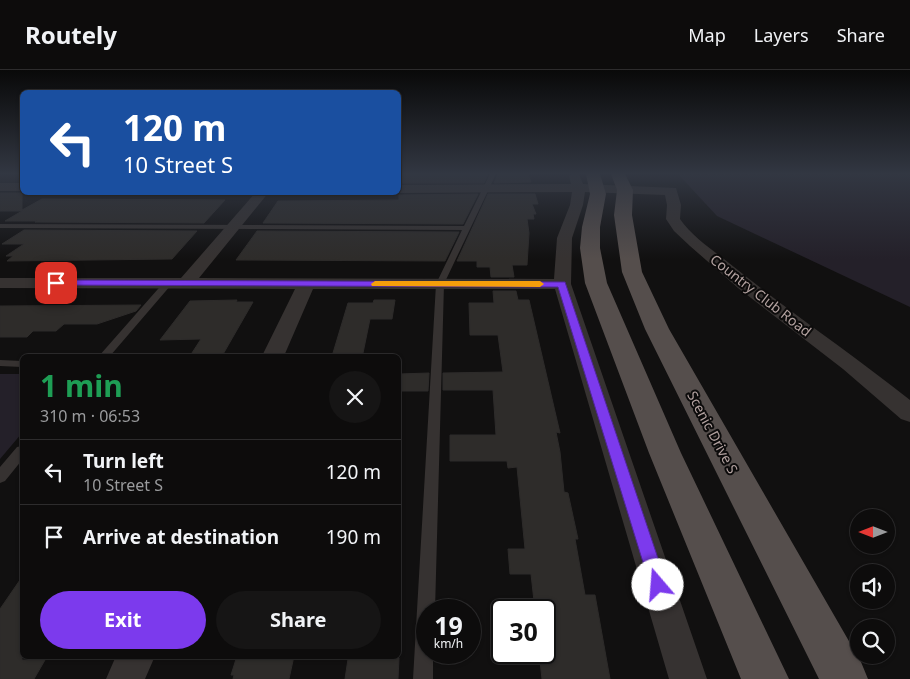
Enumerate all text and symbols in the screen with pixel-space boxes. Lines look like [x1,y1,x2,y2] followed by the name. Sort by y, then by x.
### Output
[25,18,117,51] text: Routely
[688,23,726,47] text: Map
[754,23,809,47] text: Layers
[837,23,885,47] text: Share
[123,104,226,151] text: 120 m
[40,110,105,175] icon: left
[123,149,233,179] text: 10 Street S
[707,250,815,340] street label: Country Club Road
[35,262,77,304] pin
[42,269,70,297] icon: arrive
[40,365,123,406] text: 1 min
[329,371,381,423] button: close
[683,387,743,477] street label: Scenic Drive S
[40,405,140,427] text: 310 m · 06:53
[83,448,164,474] text: Turn left
[40,458,68,486] icon: left
[326,459,381,485] text: 120 m
[83,474,163,496] text: 10 Street S
[850,509,895,554] north arrow
[850,509,895,664] map controls
[40,523,68,551] icon: arrive
[83,524,279,550] text: Arrive at destination
[326,524,381,550] text: 190 m
[631,558,683,610] position arrow
[850,564,895,609] button: sound
[40,591,206,649] button: Exit
[216,591,381,649] button: Share
[491,599,556,664] speed limit sign: 30
[434,608,463,642] text: 19
[850,619,895,664] button: search
[434,635,463,652] text: km/h

